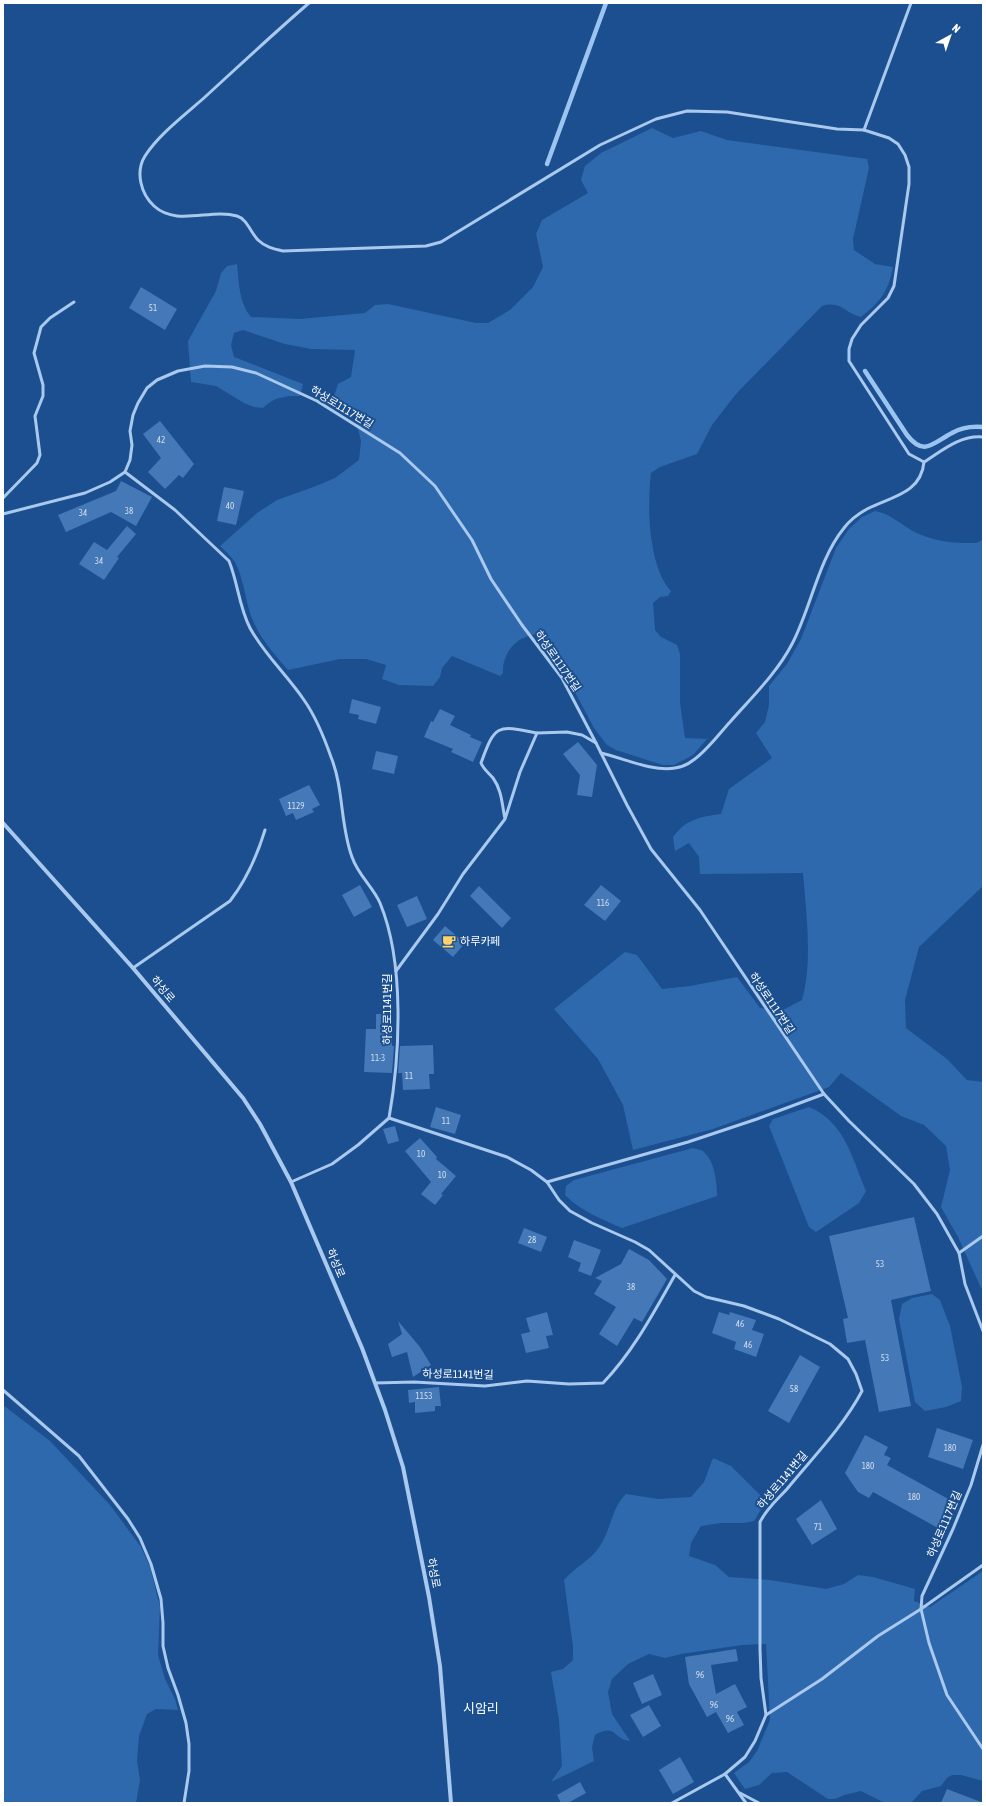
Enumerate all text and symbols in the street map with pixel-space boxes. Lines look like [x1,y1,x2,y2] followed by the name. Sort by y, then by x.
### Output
[930,16,970,56] north arrow
[950,22,963,35] text: N
[149,303,157,313] house number: 51
[308,384,376,430] street label: 하성로1117번길
[157,435,165,445] house number: 42
[226,501,234,511] house number: 40
[125,506,133,516] house number: 38
[79,508,87,518] house number: 34
[95,556,103,566] house number: 34
[533,628,583,694] street label: 하성로1117번길
[288,801,304,811] house number: 1129
[597,898,609,908] house number: 116
[441,933,457,949] cafe icon: 하루카페
[460,935,500,947] place label: 하루카페
[747,970,797,1036] street label: 하성로1117번길
[381,973,393,1045] street label: 하성로1141번길
[149,974,177,1004] street label: 하성로
[371,1053,385,1063] house number: 11-3
[405,1071,413,1081] house number: 11
[442,1116,450,1126] house number: 11
[417,1149,425,1159] house number: 10
[438,1170,446,1180] house number: 10
[528,1235,536,1245] house number: 28
[325,1247,347,1279] street label: 하성로
[876,1259,884,1269] house number: 53
[627,1282,635,1292] house number: 38
[736,1319,744,1329] house number: 46
[744,1340,752,1350] house number: 46
[881,1353,889,1363] house number: 53
[422,1367,494,1381] street label: 하성로1141번길
[790,1384,798,1394] house number: 58
[416,1391,432,1401] house number: 1153
[944,1443,956,1453] house number: 180
[754,1449,810,1511] street label: 하성로1141번길
[862,1461,874,1471] house number: 180
[925,1489,963,1559] street label: 하성로1117번길
[908,1492,920,1502] house number: 180
[814,1522,822,1532] house number: 71
[425,1557,443,1589] street label: 하성로
[696,1670,704,1680] house number: 96
[710,1700,718,1710] house number: 96
[463,1701,499,1716] district label: 시암리
[726,1714,734,1724] house number: 96

